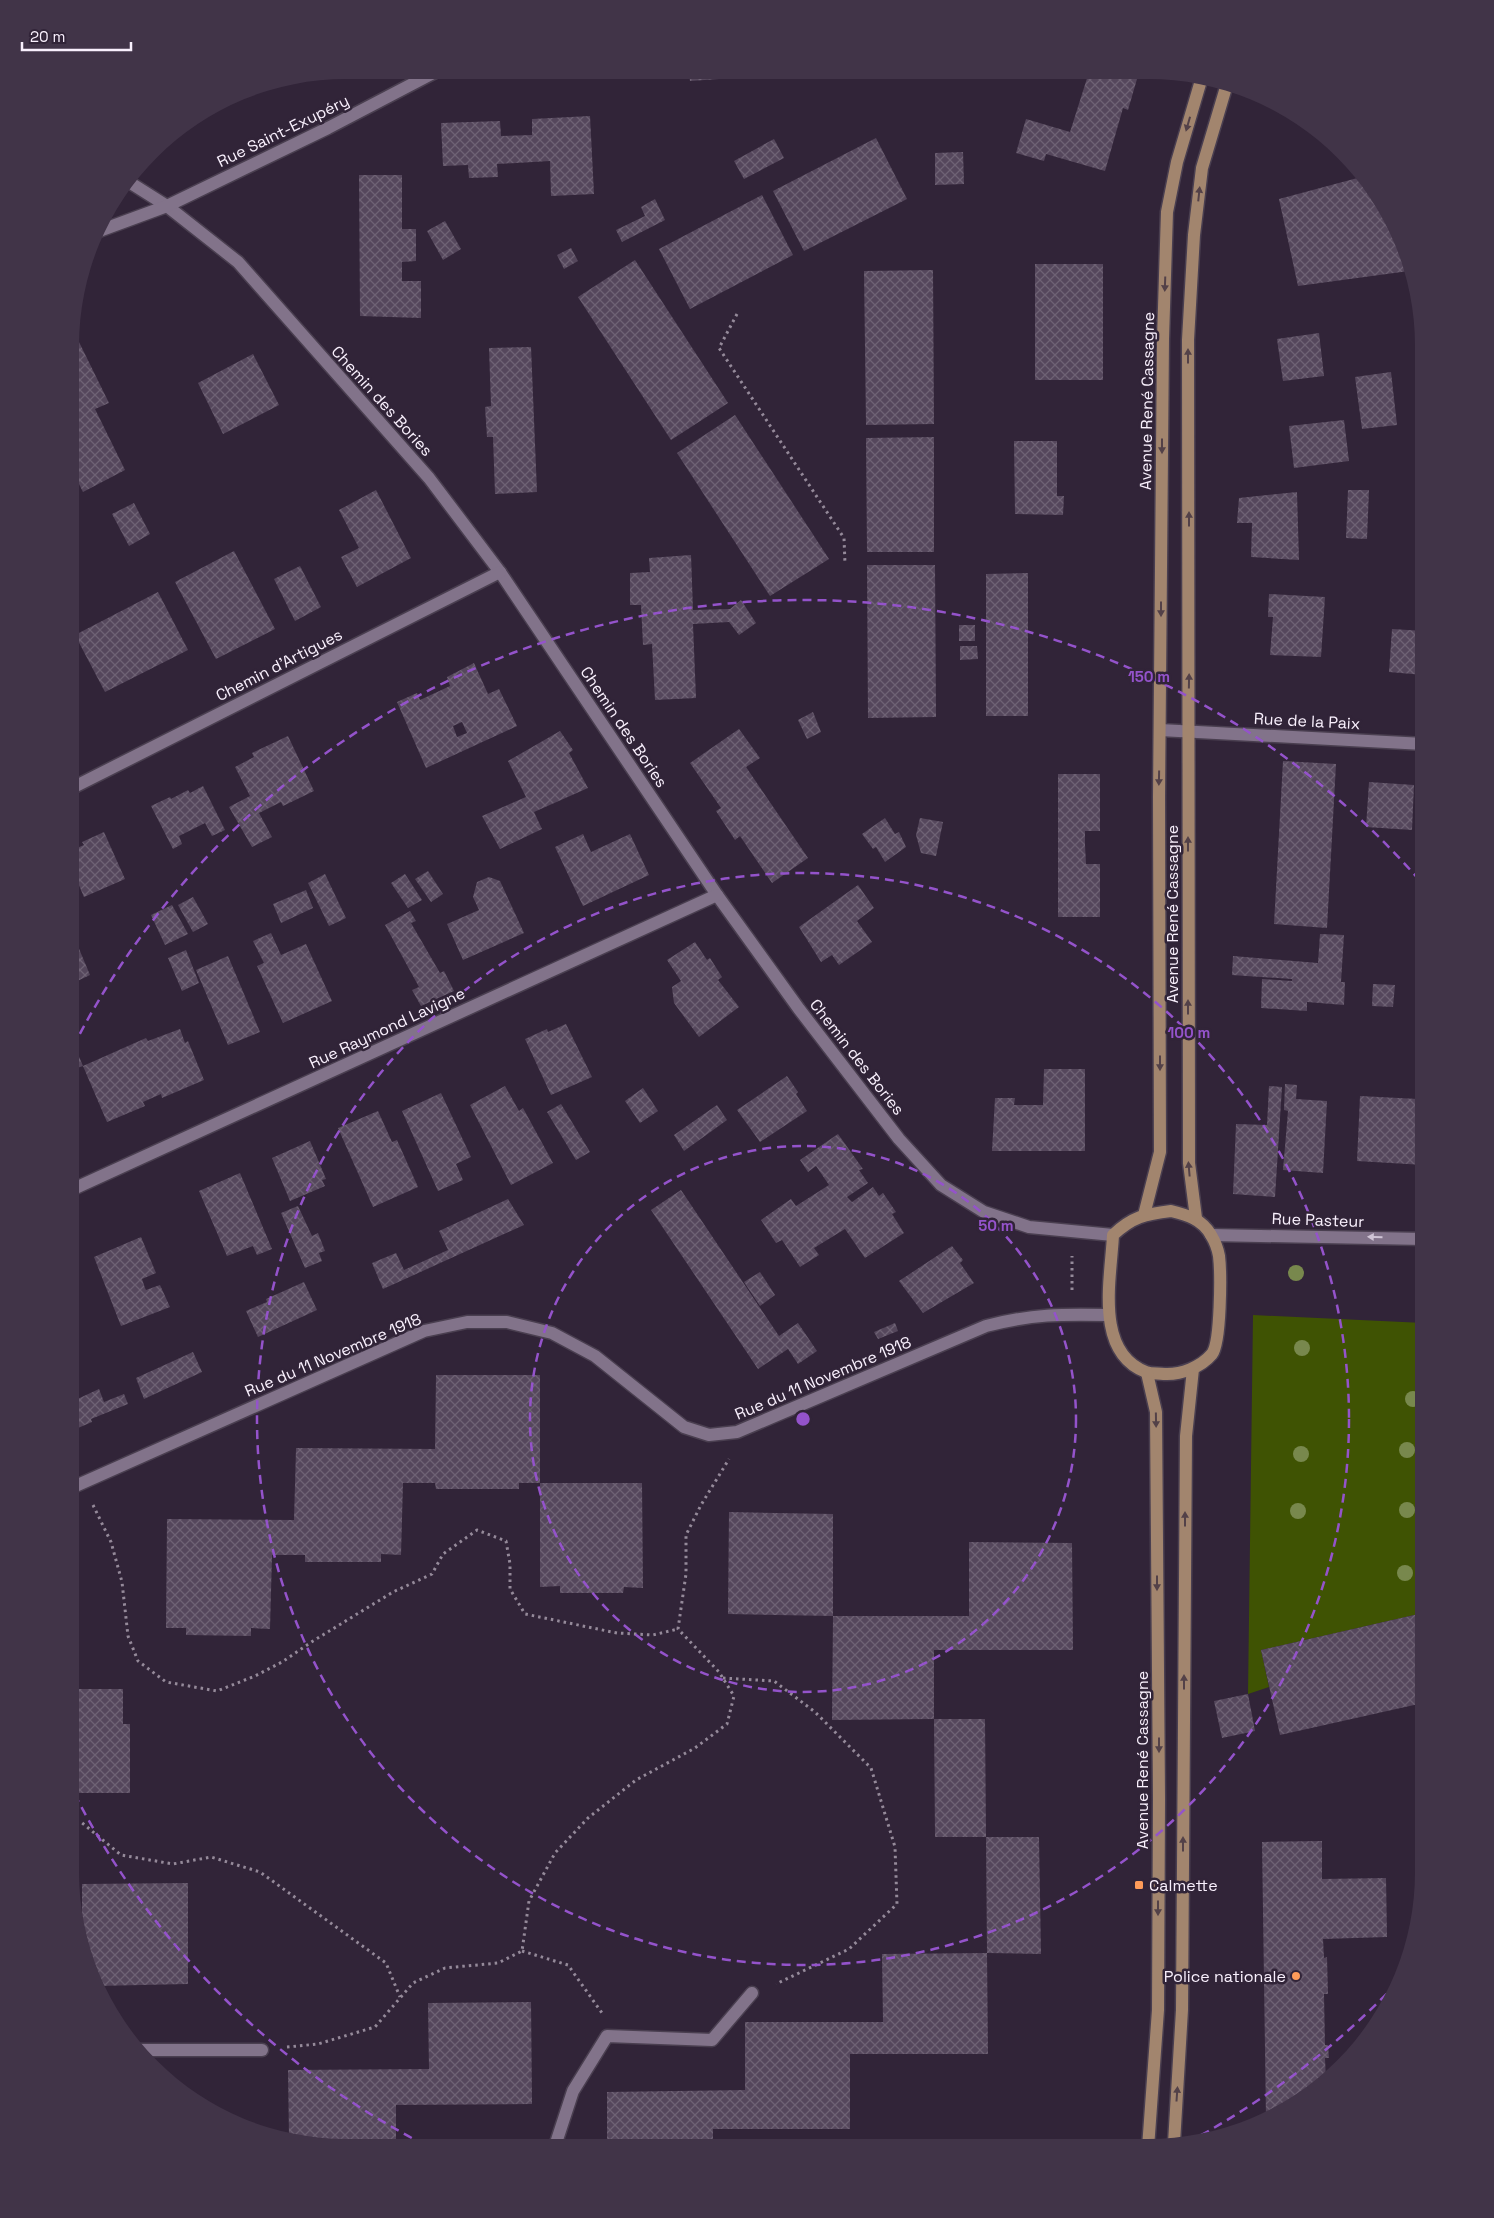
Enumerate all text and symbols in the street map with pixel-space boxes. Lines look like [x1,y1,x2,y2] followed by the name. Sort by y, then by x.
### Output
[22,20,131,52] scale bar
[30,27,65,46] text: 20 m
[214,90,352,172] street label: Rue Saint-Exupéry
[1184,117,1192,132] one-way arrow
[1195,186,1203,202] one-way arrow
[1160,276,1168,292] one-way arrow
[1135,312,1159,490] street label: Avenue René Cassagne
[327,341,437,461] street label: Chemin des Bories
[1184,348,1192,364] one-way arrow
[1158,439,1166,455] one-way arrow
[1185,511,1193,527] one-way arrow
[1157,601,1165,617] one-way arrow
[212,624,346,706] street label: Chemin d'Artigues
[576,662,672,792] street label: Chemin des Bories
[1128,667,1170,686] text: 150 m
[1185,673,1193,689] one-way arrow
[1253,708,1361,734] street label: Rue de la Paix
[1155,771,1163,787] one-way arrow
[1162,825,1183,1003] street label: Avenue René Cassagne
[1184,836,1192,852] one-way arrow
[306,983,468,1073] street label: Rue Raymond Lavigne
[805,995,909,1119] street label: Chemin des Bories
[1184,999,1192,1015] one-way arrow
[1168,1023,1210,1042] text: 100 m
[1156,1056,1164,1072] one-way arrow
[1185,1161,1193,1177] one-way arrow
[1271,1208,1365,1232] street label: Rue Pasteur
[978,1216,1014,1235] text: 50 m
[1367,1233,1383,1241] one-way arrow
[242,1308,424,1402] street label: Rue du 11 Novembre 1918
[732,1331,914,1425] street label: Rue du 11 Novembre 1918
[794,1410,812,1428] centre of rings
[1152,1413,1160,1429] one-way arrow
[1181,1511,1189,1527] one-way arrow
[1154,1575,1162,1591] one-way arrow
[1132,1671,1153,1849] street label: Avenue René Cassagne
[1180,1674,1188,1690] one-way arrow
[1155,1738,1163,1754] one-way arrow
[1179,1836,1187,1852] one-way arrow
[1149,1875,1218,1896] place label: Calmette
[1133,1879,1145,1891] marker: Calmette
[1154,1900,1162,1916] one-way arrow
[1164,1966,1286,1987] place label: Police nationale
[1290,1970,1302,1982] marker: Police nationale
[1173,2086,1181,2102] one-way arrow

